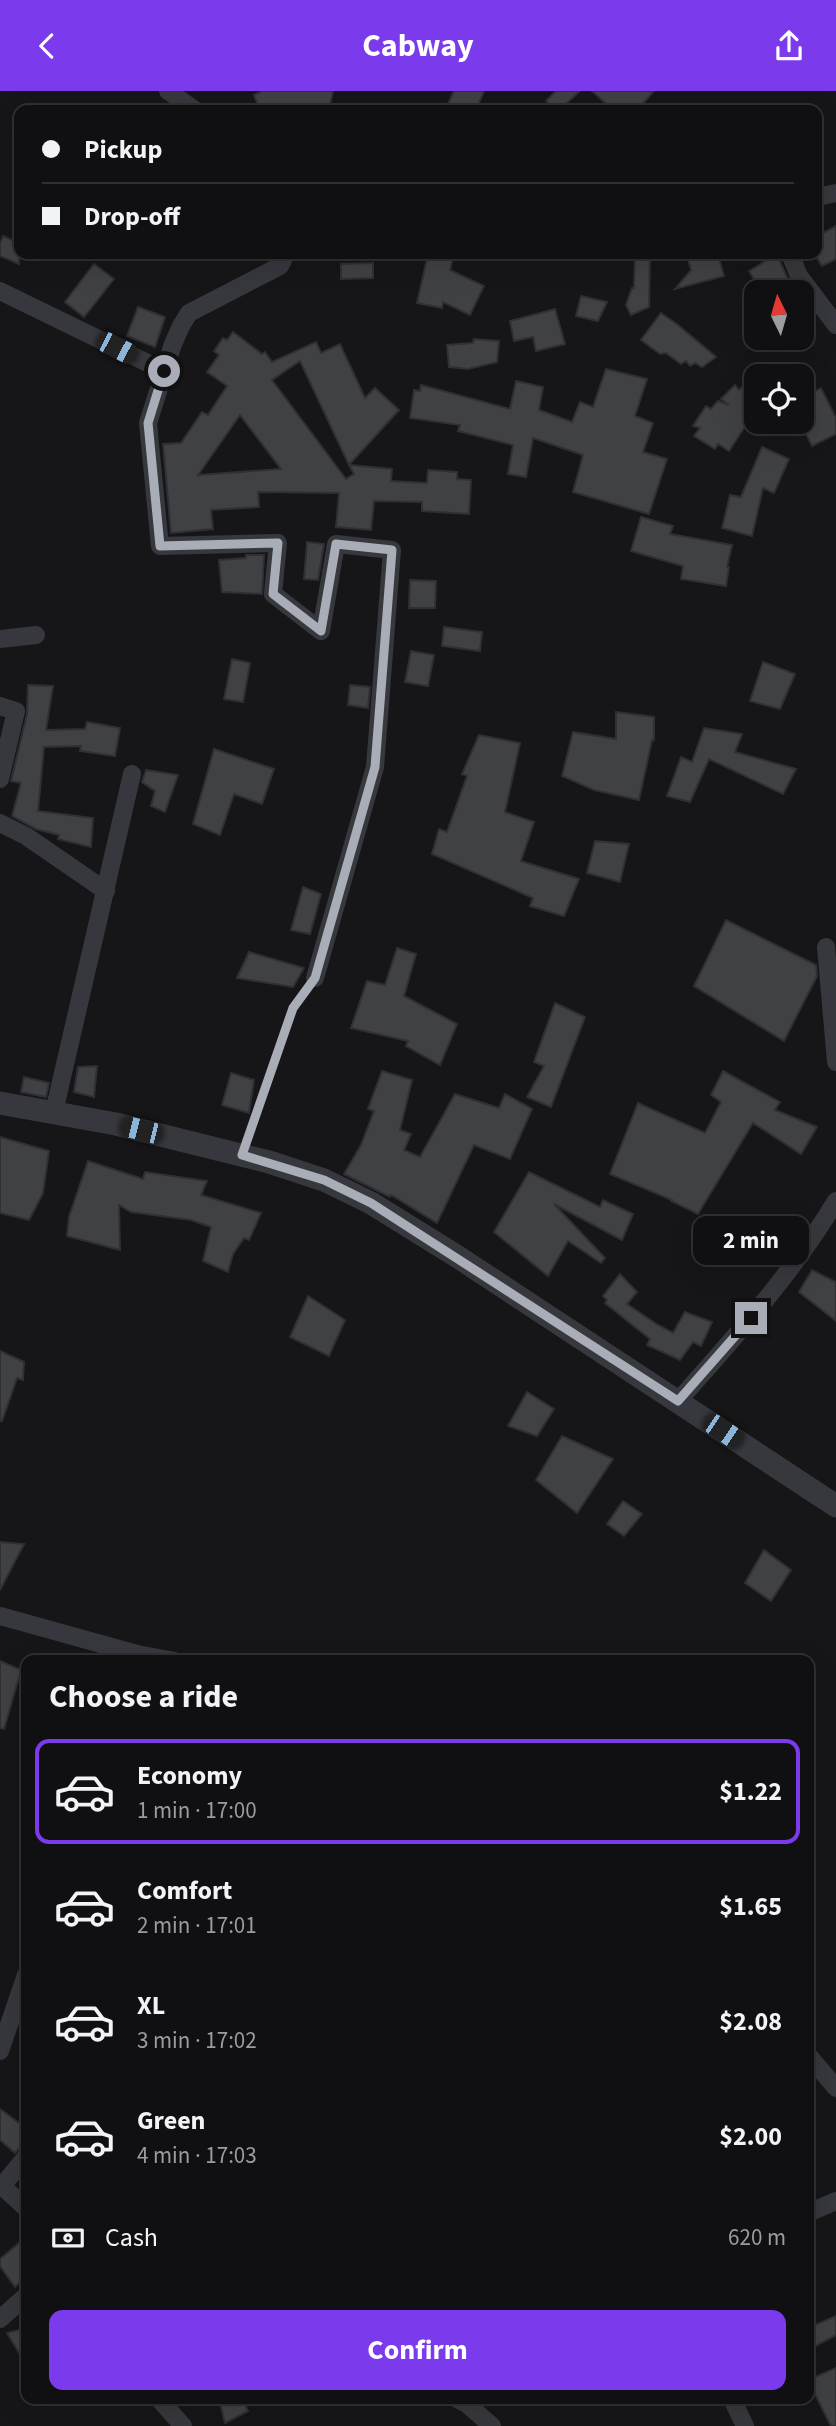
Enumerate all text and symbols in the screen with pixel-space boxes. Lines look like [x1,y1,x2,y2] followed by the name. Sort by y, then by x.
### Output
[362,23,474,69] text: Cabway
[28,27,66,65] icon: back
[770,27,808,65] icon: share
[84,131,162,168] text: Pickup
[84,198,180,235] text: Drop-off
[744,280,814,350] north arrow
[744,280,814,434] map controls
[94,329,141,367] car
[148,355,180,387] route start
[744,364,814,434] button: locate
[119,1115,164,1145] car
[693,1217,809,1265] callout: 2 min
[723,1224,779,1257] text: 2 min
[735,1302,767,1334] route end
[700,1411,747,1451] car
[49,1674,238,1720] text: Choose a ride
[137,1757,242,1794] text: Economy
[53,1760,116,1823] icon: car
[719,1773,782,1810] text: $1.22
[137,1794,257,1827] text: 1 min · 17:00
[137,1872,232,1909] text: Comfort
[53,1875,116,1938] icon: car
[719,1888,782,1925] text: $1.65
[137,1909,257,1942] text: 2 min · 17:01
[137,1987,165,2024] text: XL
[53,1990,116,2053] icon: car
[719,2003,782,2040] text: $2.08
[137,2024,257,2057] text: 3 min · 17:02
[137,2102,205,2139] text: Green
[53,2105,116,2168] icon: car
[719,2118,782,2155] text: $2.00
[137,2139,257,2172] text: 4 min · 17:03
[49,2219,87,2257] icon: cash
[105,2219,158,2256] text: Cash
[728,2221,786,2254] text: 620 m
[49,2310,786,2390] button: Confirm

